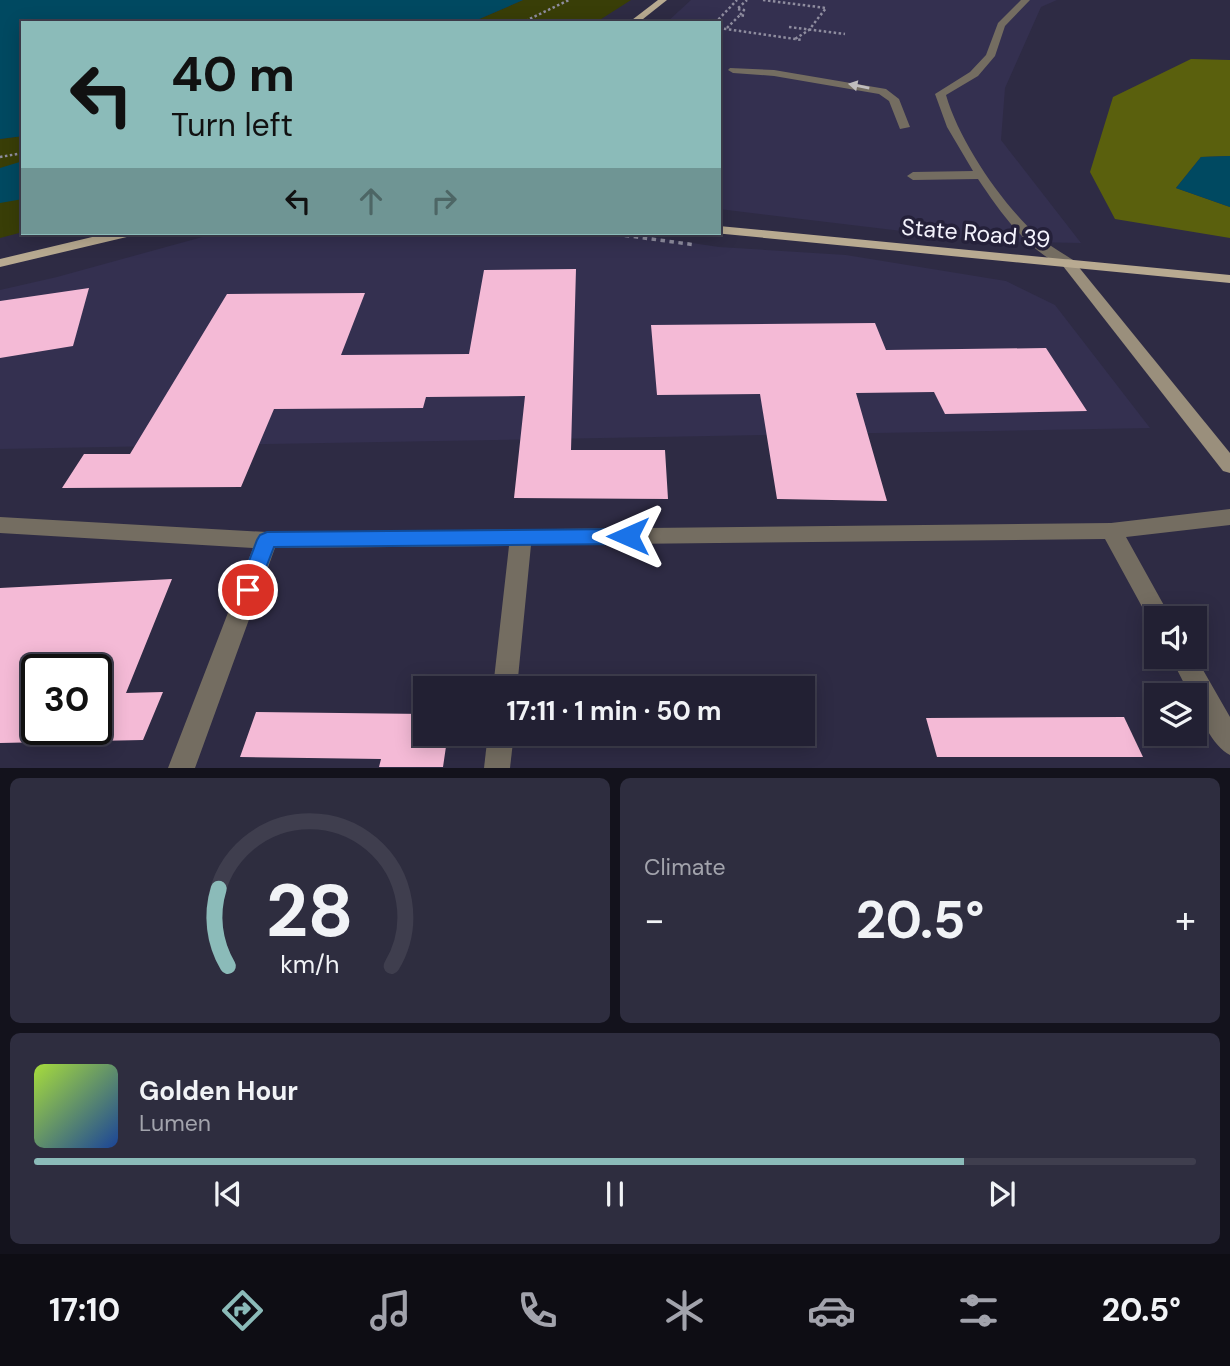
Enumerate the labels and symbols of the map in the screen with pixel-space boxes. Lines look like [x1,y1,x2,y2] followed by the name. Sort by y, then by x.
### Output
[848,81,870,92] one-way arrow
[900,212,1052,254] street label: State Road 39
[591,499,665,573] position arrow
[218,560,278,620] pin
[21,654,112,745] speed limit sign: 30

